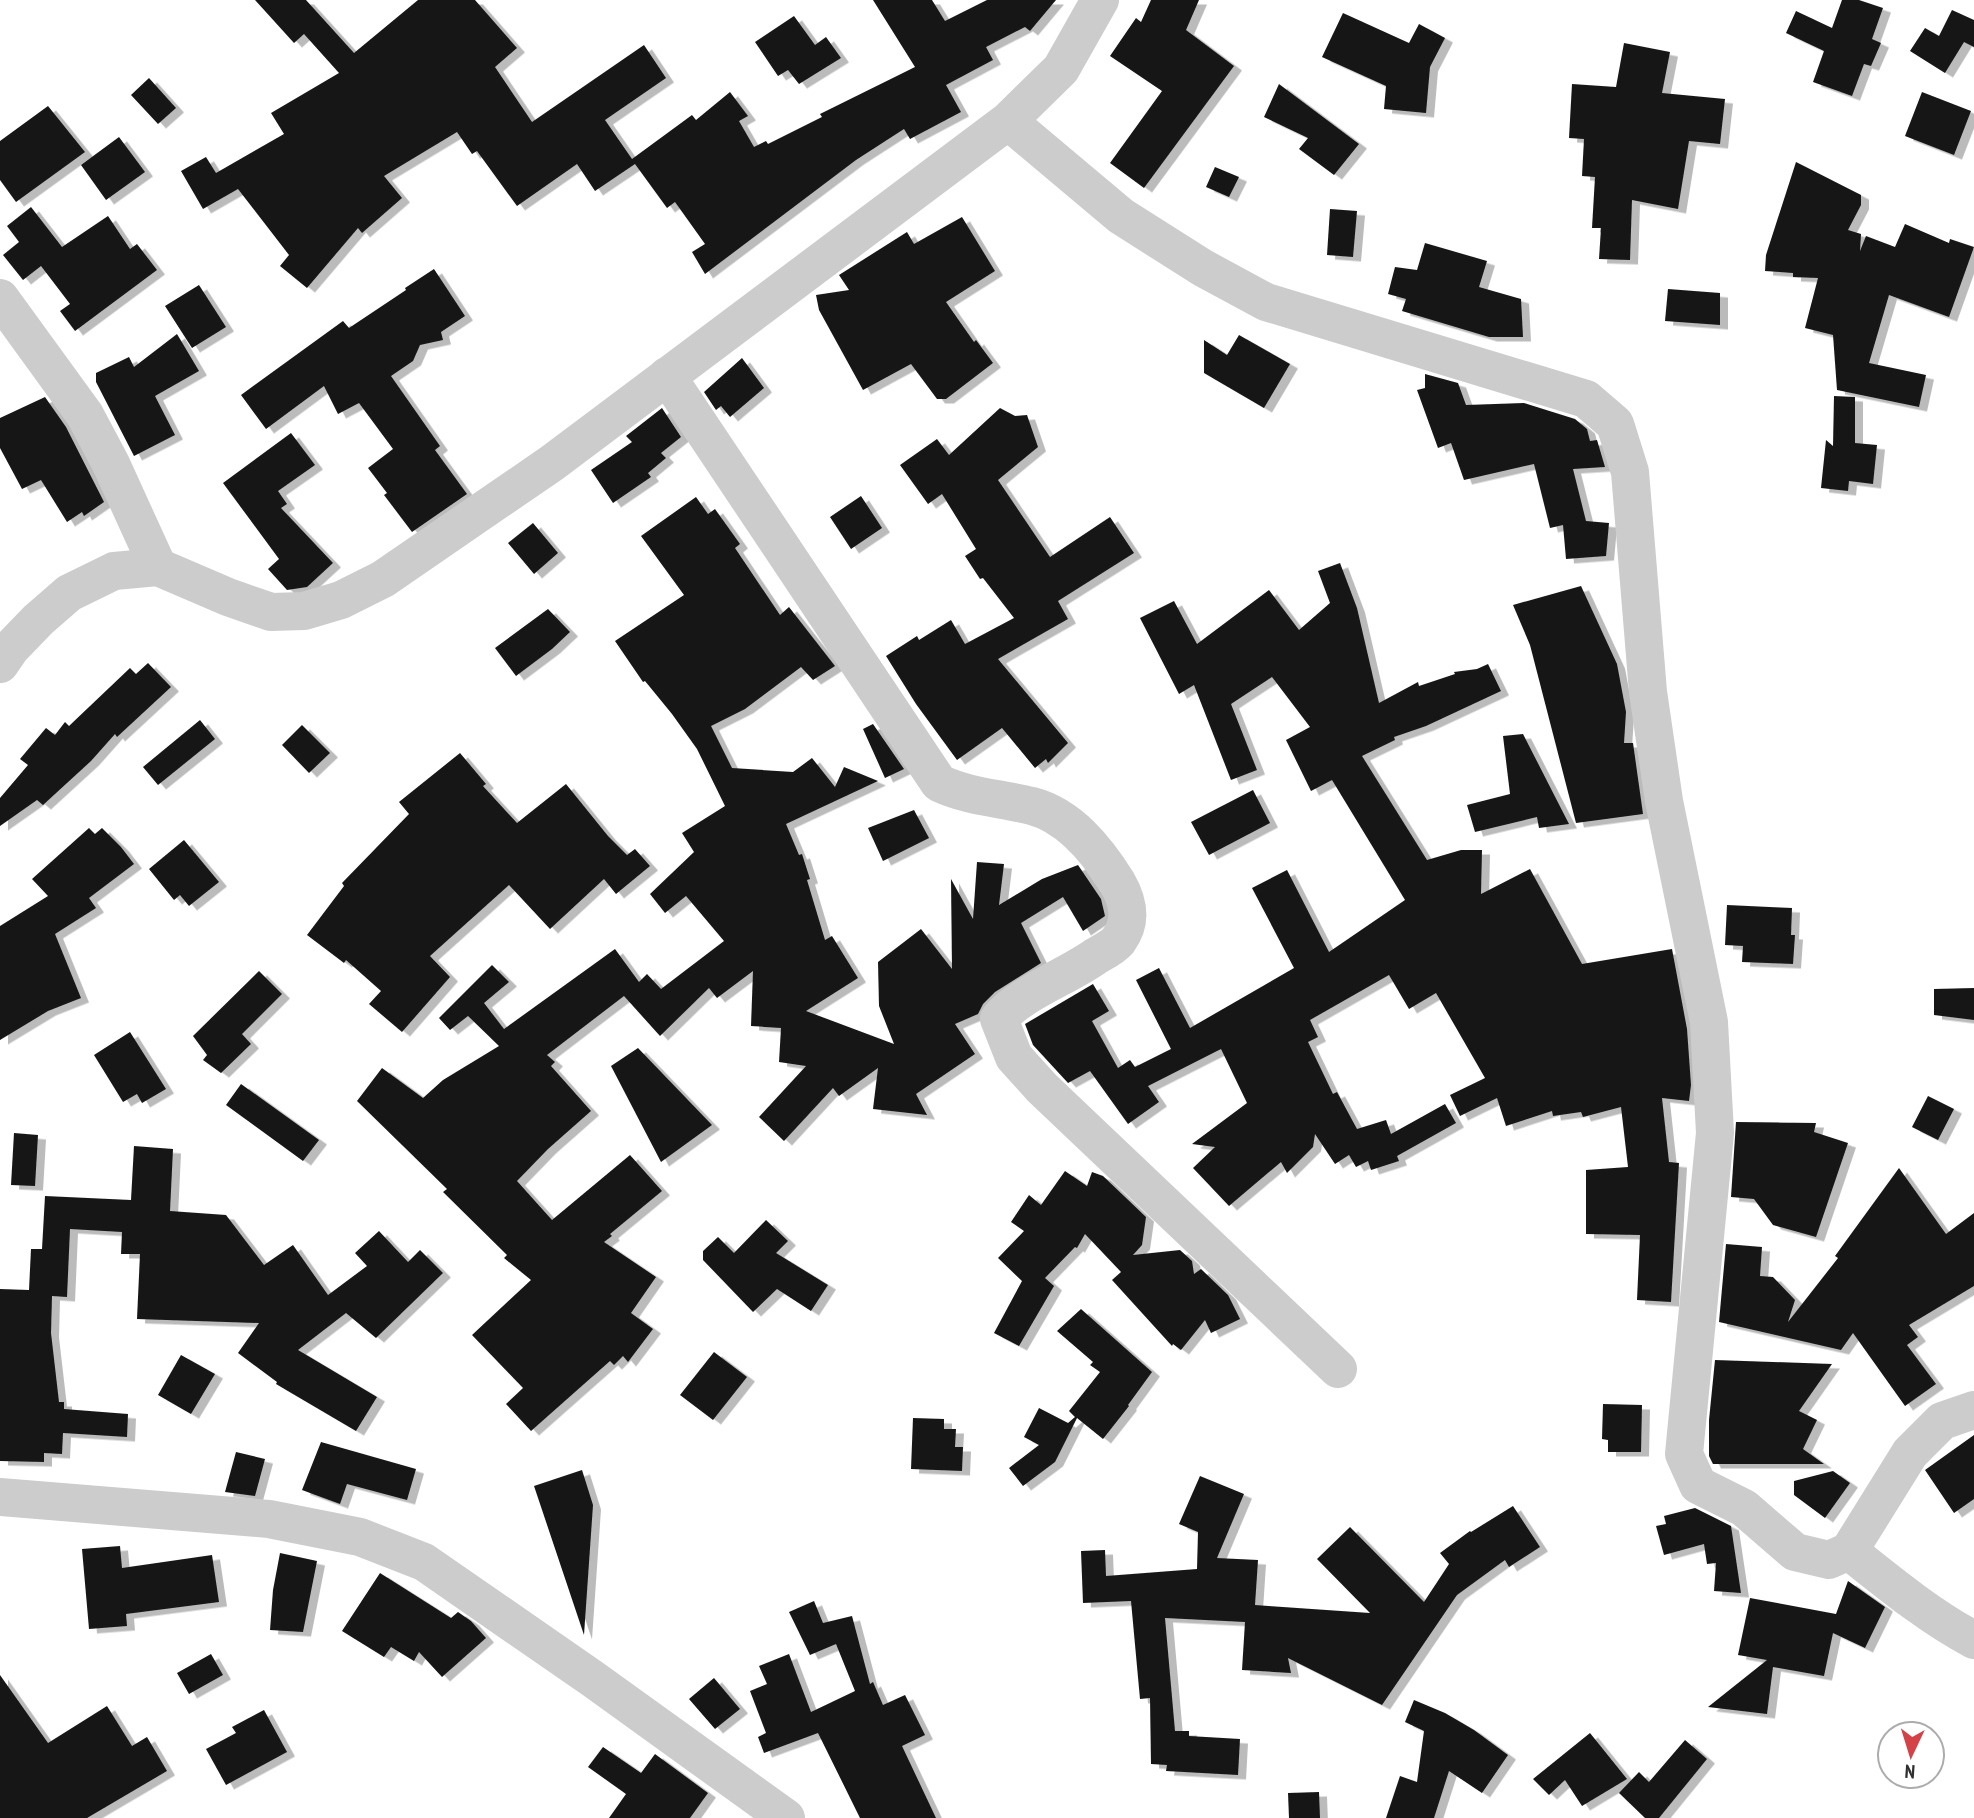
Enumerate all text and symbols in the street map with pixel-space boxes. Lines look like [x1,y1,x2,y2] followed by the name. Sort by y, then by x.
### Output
[1876,1720,1946,1790] north arrow
[1904,1760,1916,1784] text: N

